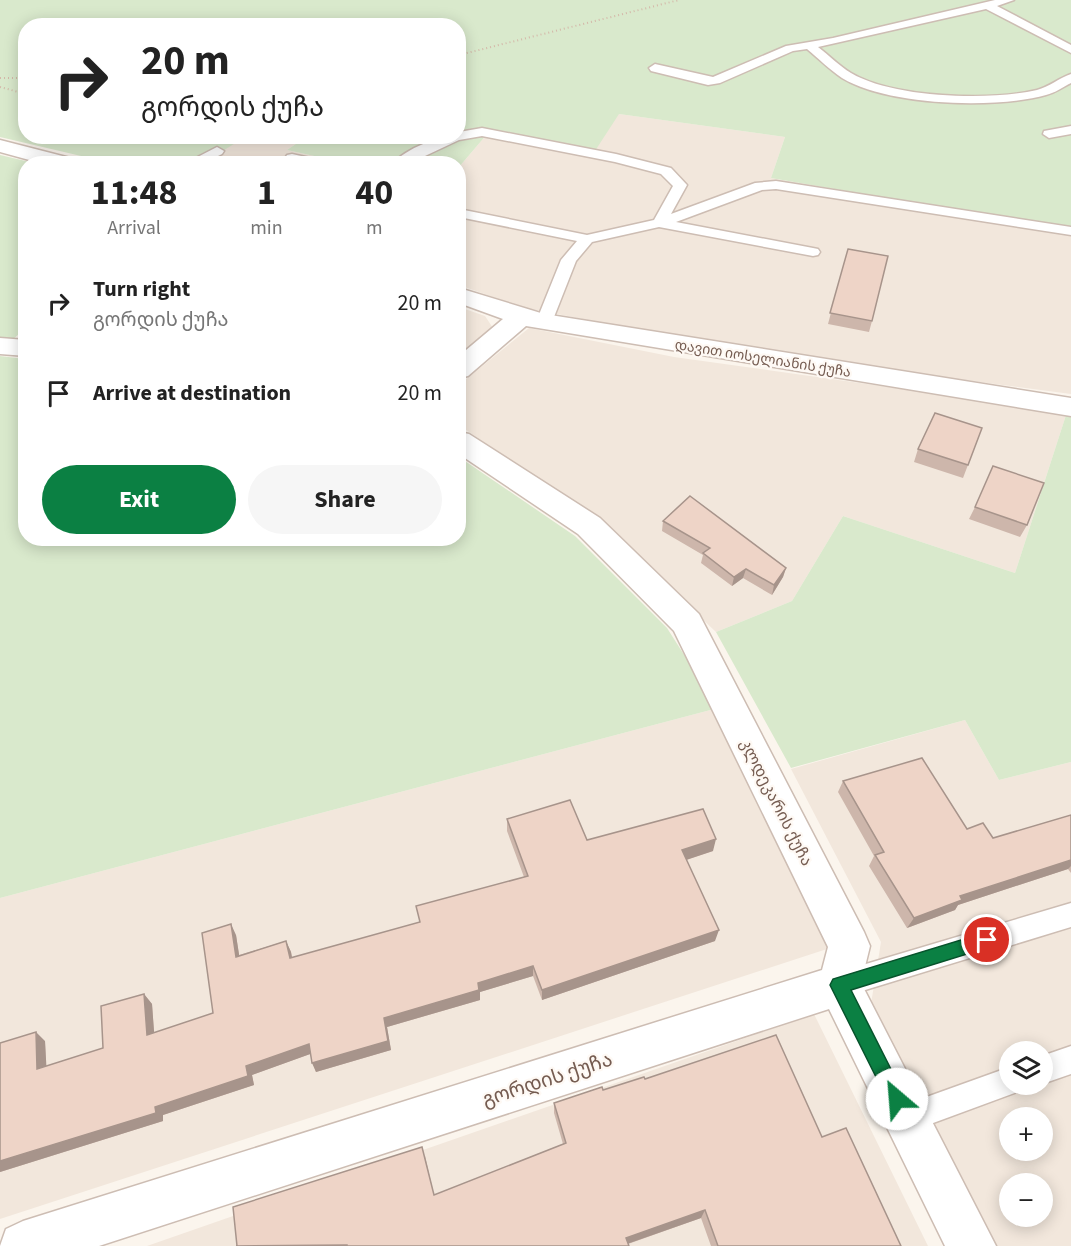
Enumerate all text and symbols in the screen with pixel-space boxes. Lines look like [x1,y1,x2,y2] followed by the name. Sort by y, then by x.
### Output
[141,31,230,91] text: 20 m
[42,42,120,120] icon: right
[141,88,324,127] text: გორდის ქუჩა
[91,167,178,218] text: 11:48
[257,167,276,218] text: 1
[355,167,393,218] text: 40
[107,214,161,242] text: Arrival
[250,214,283,242] text: min
[366,214,383,242] text: m
[93,273,190,305] text: Turn right
[42,287,75,320] icon: right
[397,287,442,319] text: 20 m
[93,306,229,334] text: გორდის ქუჩა
[673,335,852,383] street label: დავით იოსელიანის ქუჩა
[42,377,75,410] icon: arrive
[93,377,291,409] text: Arrive at destination
[397,377,442,409] text: 20 m
[42,465,236,534] button: Exit
[248,465,442,534] button: Share
[735,735,818,870] street label: კლდეკარის ქუჩა
[961,914,1012,965] pin
[970,923,1003,956] icon: arrive
[999,1041,1053,1227] map controls
[999,1041,1053,1095] button: layers
[479,1046,616,1114] street label: გორდის ქუჩა
[865,1067,929,1131] position arrow
[999,1107,1053,1161] button: +
[999,1173,1053,1227] button: −

